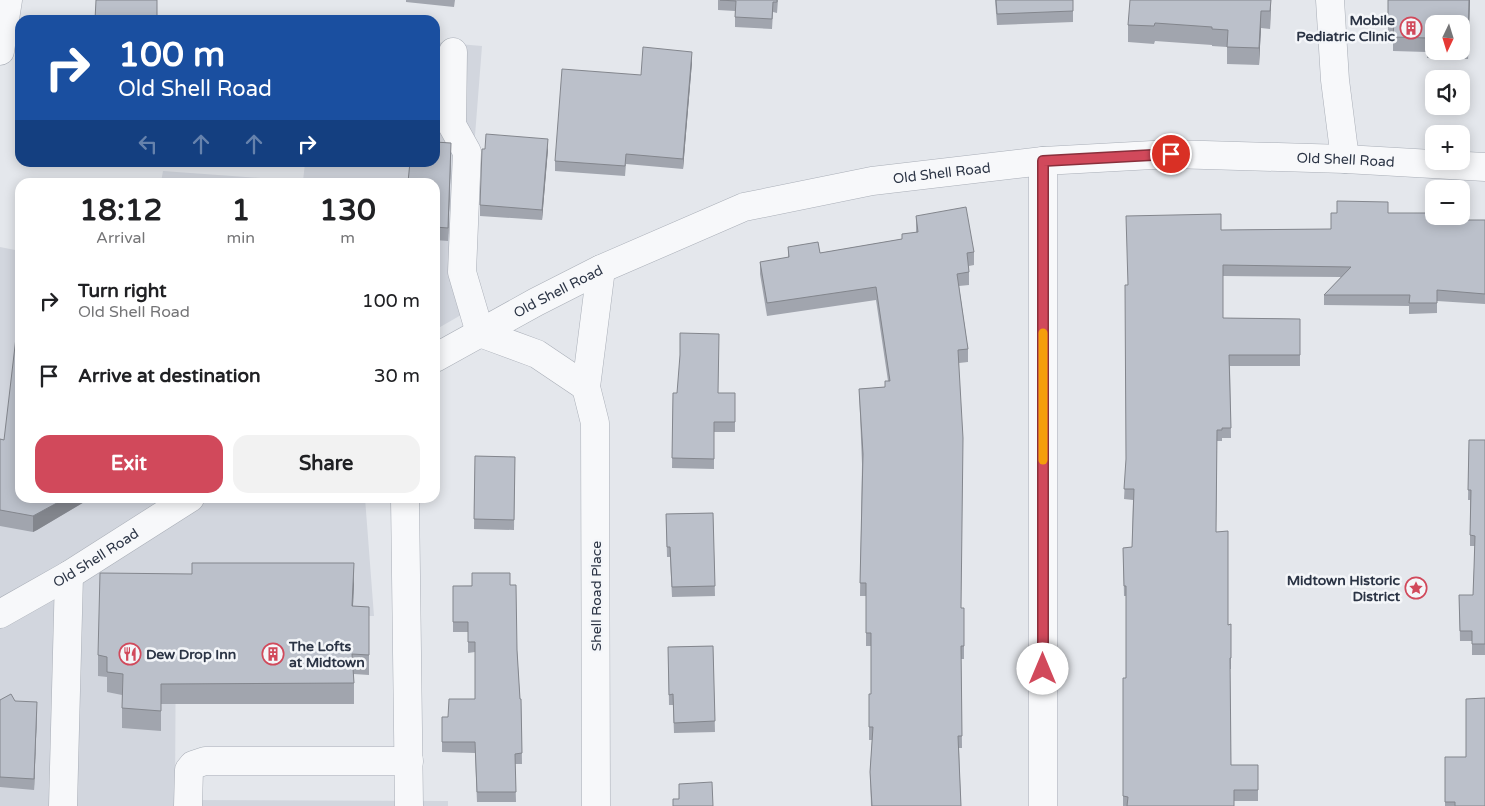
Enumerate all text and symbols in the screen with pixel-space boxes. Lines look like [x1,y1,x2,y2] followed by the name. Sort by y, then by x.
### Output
[1296,12,1396,45] place label: Mobile Pediatric Clinic
[1425,15,1470,60] north arrow
[1425,15,1470,225] map controls
[1399,16,1423,40] building icon: Mobile Pediatric Clinic
[118,34,225,76] text: 100 m
[35,35,100,100] icon: right
[1425,70,1470,115] button: sound
[118,76,272,102] text: Old Shell Road
[1425,125,1470,170] button: +
[134,130,162,158] icon: left
[187,130,215,158] icon: ahead
[240,130,268,158] icon: ahead
[293,130,321,158] icon: right
[1150,133,1192,175] pin
[1157,140,1185,168] icon: arrive
[1296,149,1395,170] street label: Old Shell Road
[892,159,991,187] street label: Old Shell Road
[1425,180,1470,225] button: −
[79,192,162,229] text: 18:12
[231,192,250,229] text: 1
[319,192,376,229] text: 130
[96,228,146,248] text: Arrival
[227,228,255,248] text: min
[340,228,355,248] text: m
[510,261,605,321] street label: Old Shell Road
[78,280,166,302] text: Turn right
[35,287,63,315] icon: right
[362,290,420,312] text: 100 m
[78,302,190,322] text: Old Shell Road
[35,362,63,390] icon: arrive
[78,365,261,387] text: Arrive at destination
[374,365,420,387] text: 30 m
[35,435,223,493] button: Exit
[233,435,420,493] button: Share
[50,524,142,591] street label: Old Shell Road
[588,541,605,651] street label: Shell Road Place
[1287,572,1401,605] place label: Midtown Historic District
[1404,576,1428,600] place icon: Midtown Historic District
[288,638,365,671] place label: The Lofts at Midtown
[118,642,142,666] restaurant icon: Dew Drop Inn
[261,642,285,666] building icon: The Lofts at Midtown
[1016,642,1068,694] position arrow
[146,646,236,663] place label: Dew Drop Inn

